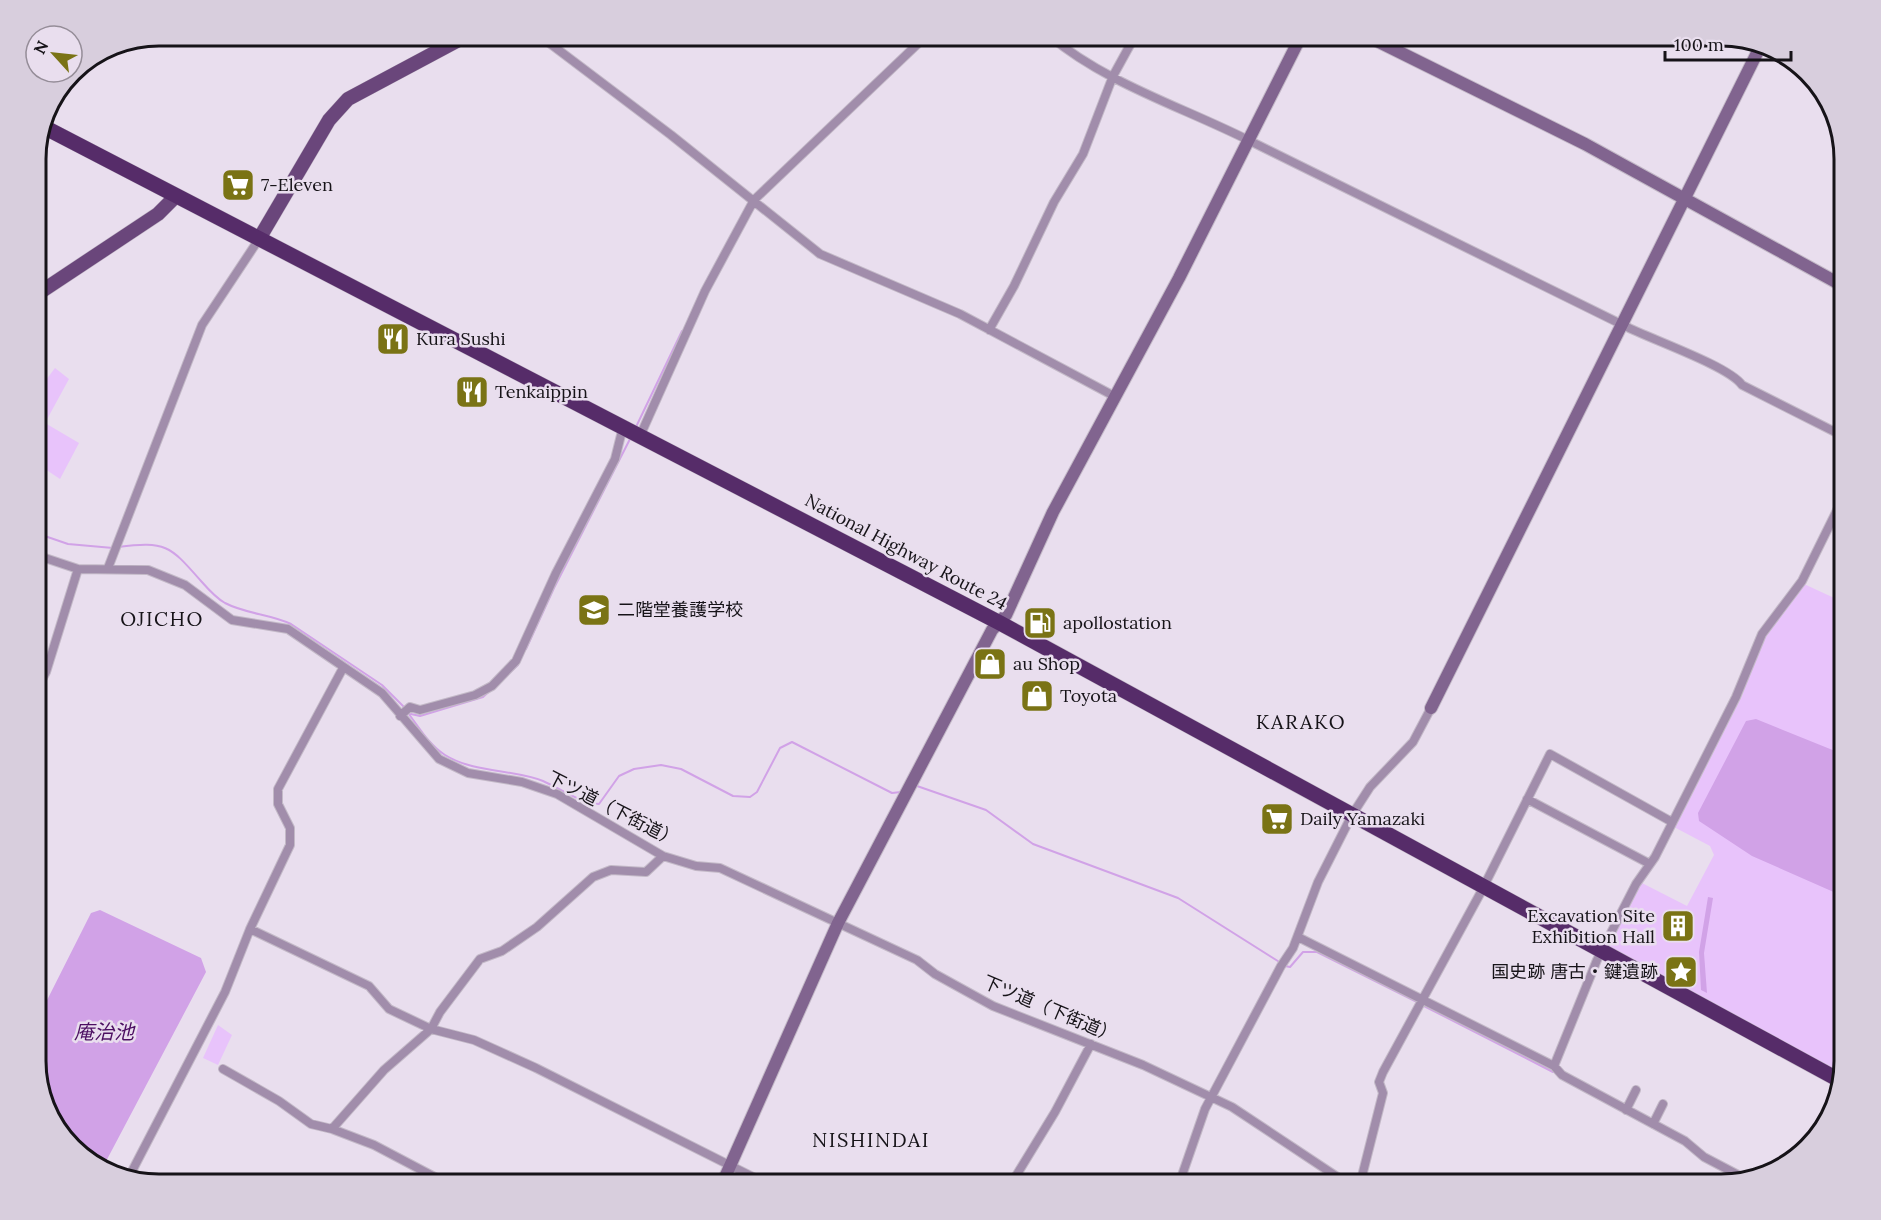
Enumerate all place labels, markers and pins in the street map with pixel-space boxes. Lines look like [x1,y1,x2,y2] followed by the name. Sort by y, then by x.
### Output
[220,167,256,203] supermarket icon: 7-Eleven
[261,173,333,196] place label: 7-Eleven
[375,321,411,357] restaurant icon: Kura Sushi
[416,327,506,350] place label: Kura Sushi
[454,374,490,410] restaurant icon: Tenkaippin
[495,380,588,403] place label: Tenkaippin
[576,592,612,628] school or university icon: 二階堂養護学校
[617,598,743,621] place label: 二階堂養護学校
[1022,605,1058,641] fuel station icon: apollostation
[1063,611,1172,634] place label: apollostation
[972,646,1008,682] shop icon: au Shop
[1013,652,1080,675] place label: au Shop
[1019,678,1055,714] shop icon: Toyota
[1060,684,1117,707] place label: Toyota
[1259,801,1295,837] supermarket icon: Daily Yamazaki
[1300,807,1425,830] place label: Daily Yamazaki
[1527,904,1655,948] place label: Excavation Site Exhibition Hall
[1660,908,1696,944] building icon: Excavation Site Exhibition Hall
[1663,954,1699,990] place icon: 国史跡 唐古・鍵遺跡
[1491,960,1658,983] place label: 国史跡 唐古・鍵遺跡

